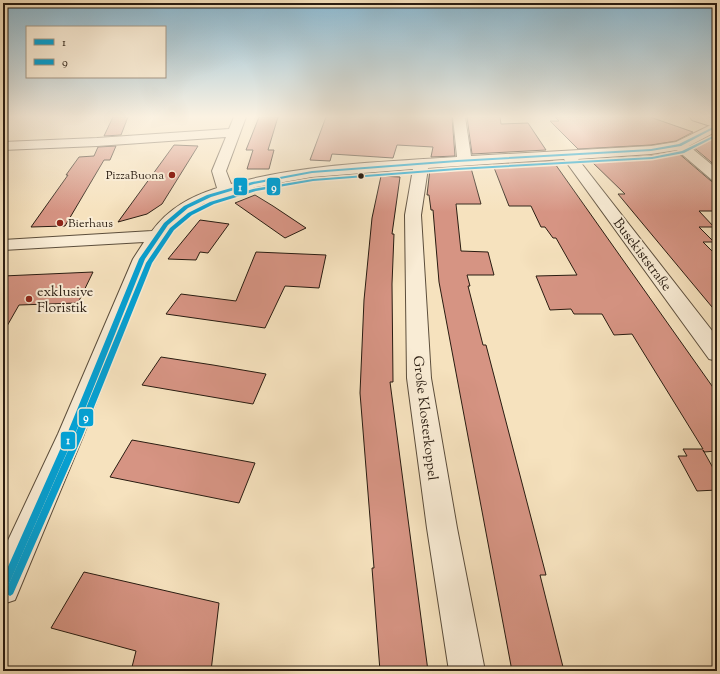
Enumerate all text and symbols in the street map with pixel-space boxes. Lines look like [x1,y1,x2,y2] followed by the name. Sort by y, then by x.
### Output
[26,26,166,78] legend
[62,34,66,52] text: 1
[62,54,68,72] text: 9
[106,167,164,185] place label: PizzaBuona
[167,170,177,180] marker: PizzaBuona
[356,171,366,181] unlabelled marker
[233,177,248,196] line badge: 1
[266,177,281,196] line badge: 9
[237,180,242,196] text: 1
[271,180,277,196] text: 9
[68,215,113,233] place label: Bierhaus
[607,215,675,296] street label: Busekiststraße
[55,218,65,228] marker: Bierhaus
[37,283,93,319] place label: exklusive Floristik
[24,294,34,304] marker: exklusive Floristik
[406,355,442,482] street label: Große Klosterkoppel
[78,408,94,427] line badge: 9
[83,410,89,426] text: 9
[60,431,76,450] line badge: 1
[65,433,70,449] text: 1

